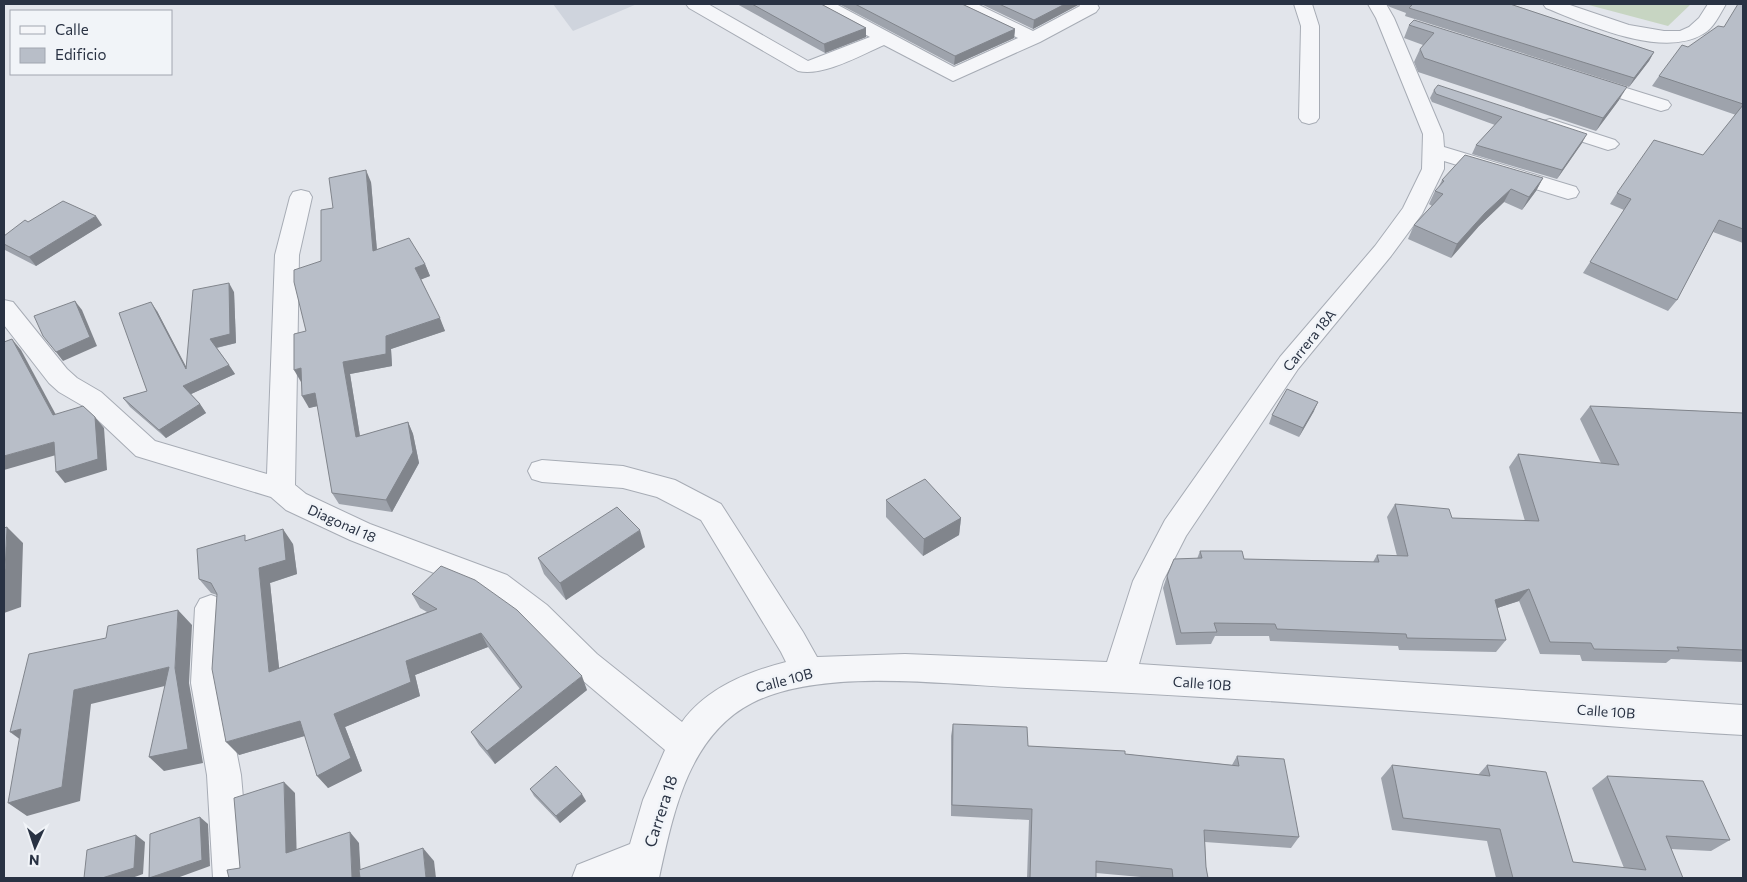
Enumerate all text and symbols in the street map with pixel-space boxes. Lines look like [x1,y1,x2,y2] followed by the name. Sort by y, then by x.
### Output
[10,10,172,75] legend
[55,20,89,38] text: Calle
[55,45,106,63] text: Edificio
[1279,305,1339,374] street label: Carrera 18A
[305,500,379,546] street label: Diagonal 18
[754,664,814,696] street label: Calle 10B
[1172,672,1232,694] street label: Calle 10B
[1576,700,1636,722] street label: Calle 10B
[639,773,681,849] street label: Carrera 18
[10,822,60,872] north arrow
[29,852,40,869] text: N

